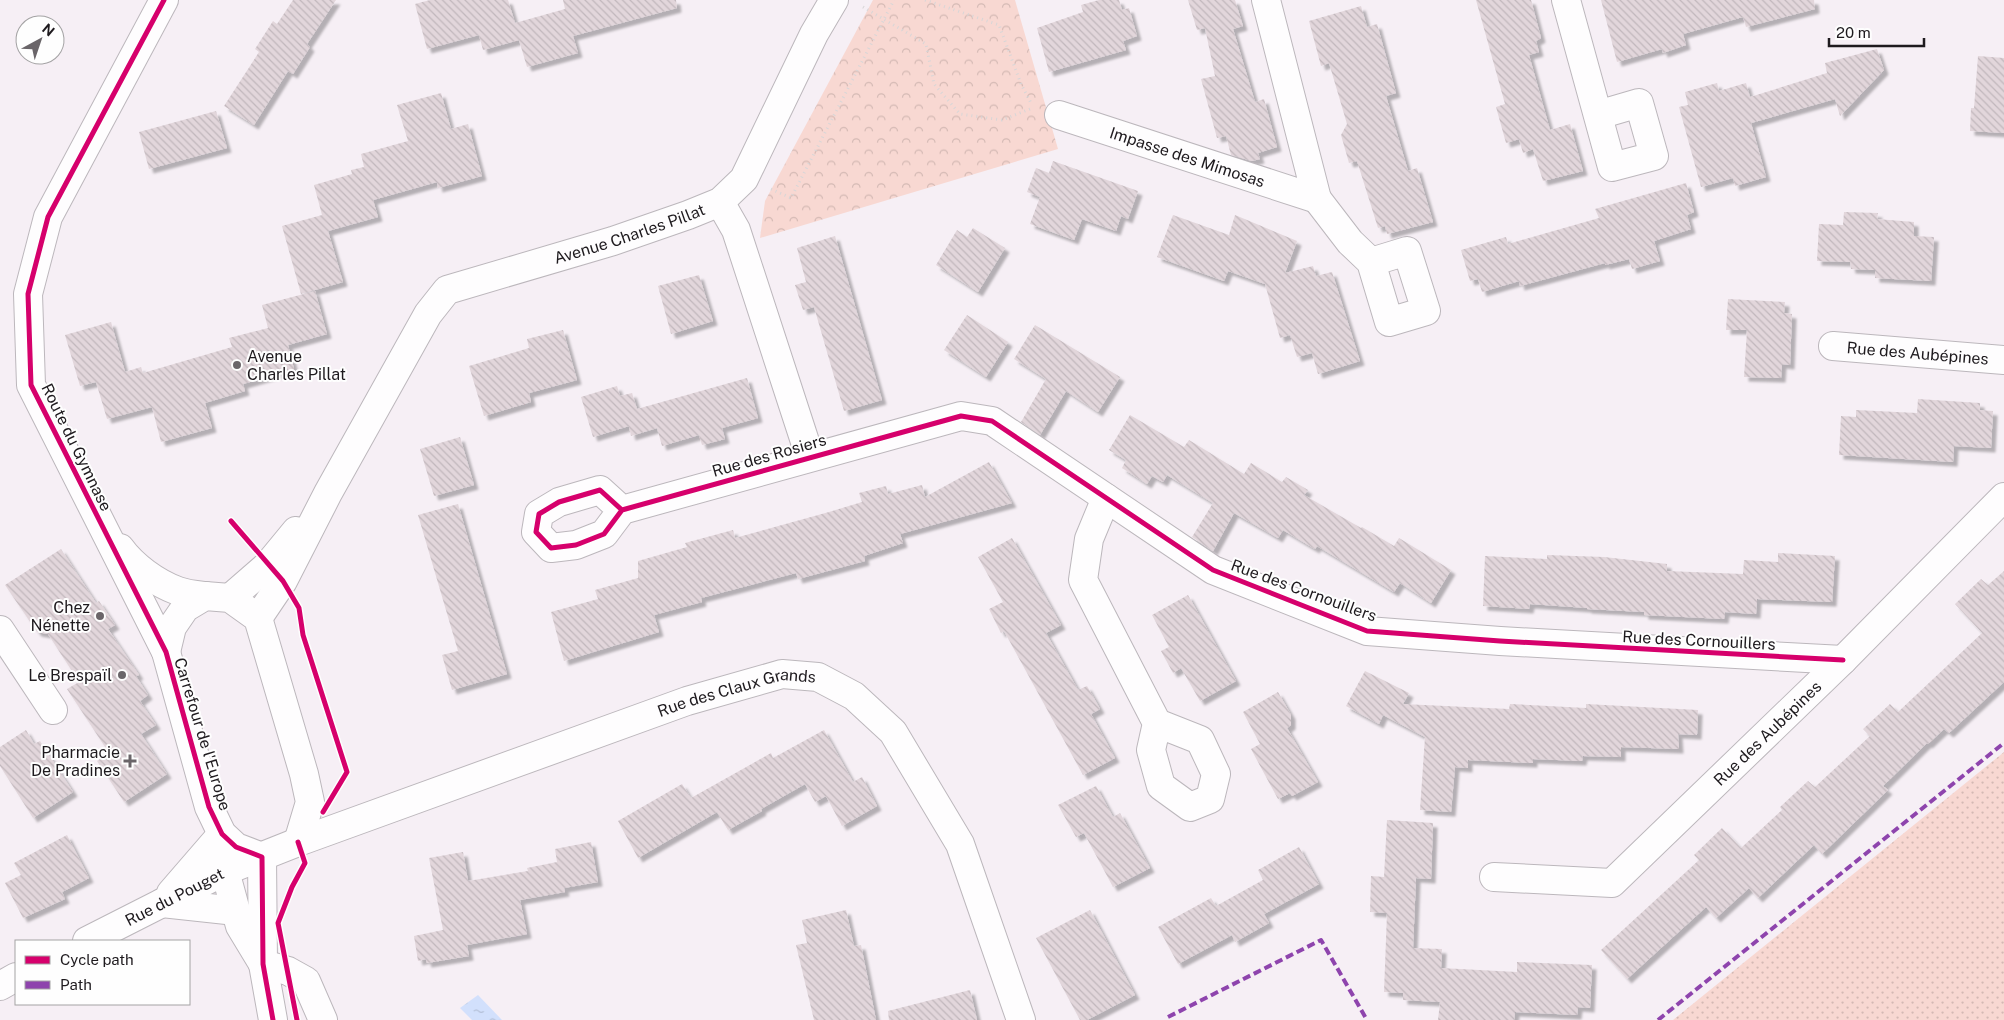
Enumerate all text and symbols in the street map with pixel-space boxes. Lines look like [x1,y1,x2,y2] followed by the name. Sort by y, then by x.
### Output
[15,15,65,65] north arrow
[1829,15,1924,47] scale bar
[39,20,58,40] text: N
[1836,24,1871,41] text: 20 m
[1107,123,1267,191] street label: Impasse des Mimosas
[552,200,708,268] street label: Avenue Charles Pillat
[1846,338,1989,369] street label: Rue des Aubépines
[247,347,346,384] place label: Avenue Charles Pillat
[231,359,243,371] marker: Avenue Charles Pillat
[37,380,116,514] street label: Route du Gymnase
[710,430,829,481] street label: Rue des Rosiers
[1228,555,1379,626] street label: Rue des Cornouillers
[31,598,90,635] place label: Chez Nénette
[94,610,106,622] marker: Chez Nénette
[1622,627,1776,654] street label: Rue des Cornouillers
[170,655,235,813] street label: Carrefour de l'Europe
[655,665,817,721] street label: Rue des Claux Grands
[28,666,112,685] place label: Le Brespaïl
[116,669,128,681] marker: Le Brespaïl
[1710,677,1825,790] street label: Rue des Aubépines
[31,743,120,780] place label: Pharmacie De Pradines
[124,755,136,767] marker: Pharmacie De Pradines
[122,864,227,930] street label: Rue du Pouget
[15,940,190,1005] legend
[60,951,134,968] text: Cycle path
[60,976,92,993] text: Path

